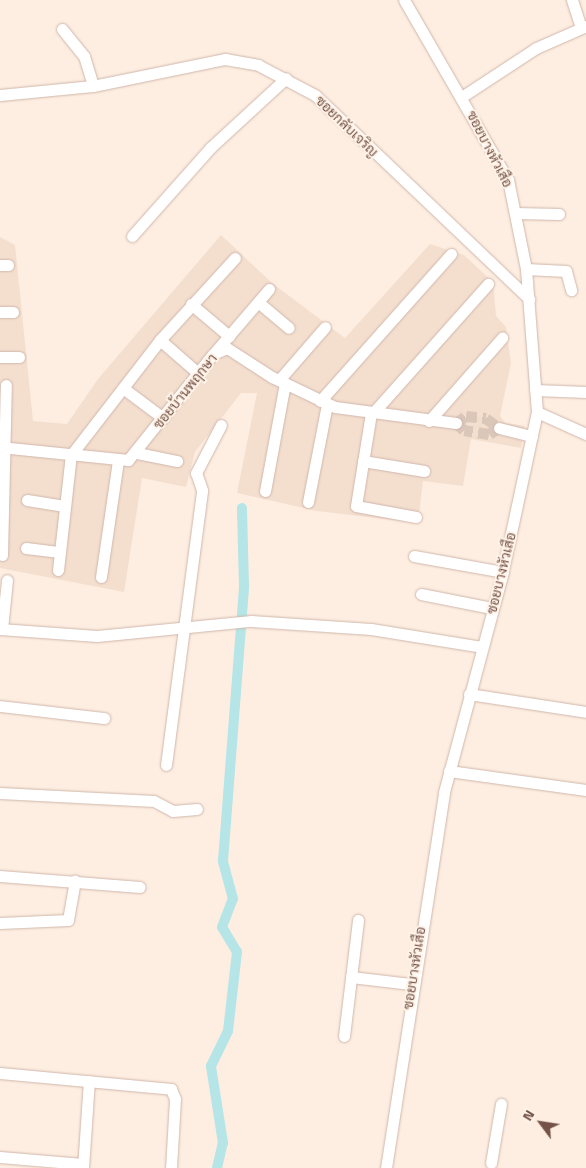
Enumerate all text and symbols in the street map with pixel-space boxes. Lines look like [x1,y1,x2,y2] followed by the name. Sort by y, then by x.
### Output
[312,92,382,160] street label: ซอยกลับเจริญ
[463,108,517,190] street label: ซอยบางหัวเสือ
[149,350,221,432] street label: ซอยบ้านพฤกษา
[483,530,519,616] street label: ซอยบางหัวเสือ
[399,925,429,1011] street label: ซอยบางหัวเสือ
[516,1098,566,1148] north arrow
[516,1105,539,1125] text: N

